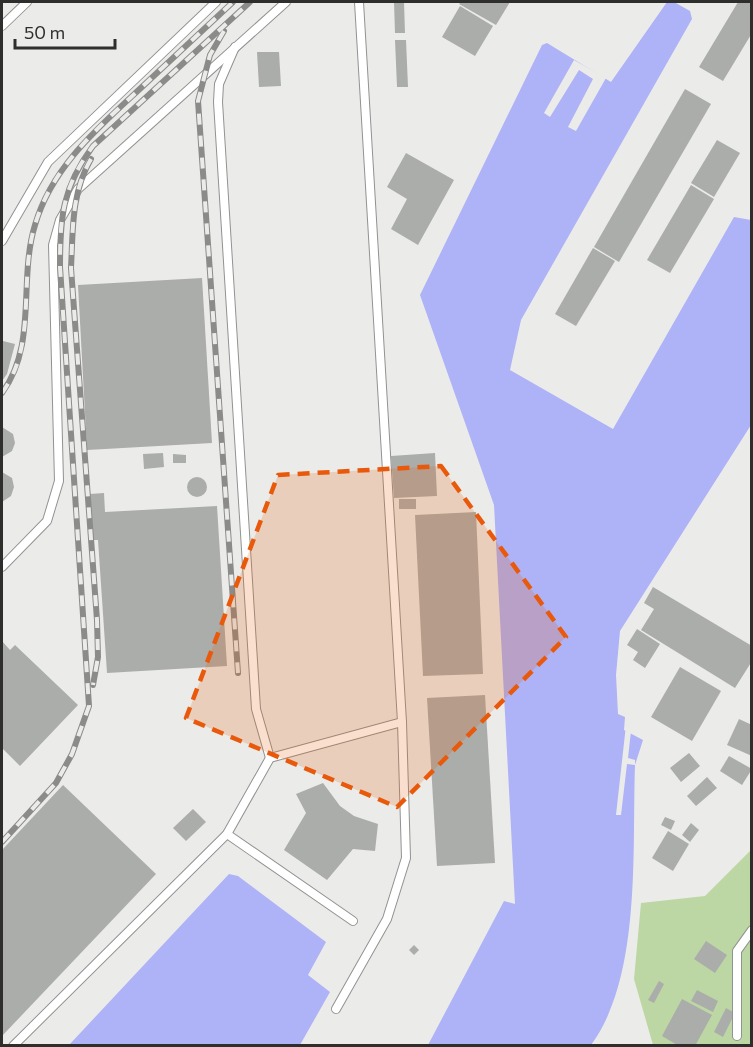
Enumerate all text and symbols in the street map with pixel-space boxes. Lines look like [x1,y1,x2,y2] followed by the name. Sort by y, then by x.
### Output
[15,12,116,50] scale bar
[24,21,65,43] text: 50 m

